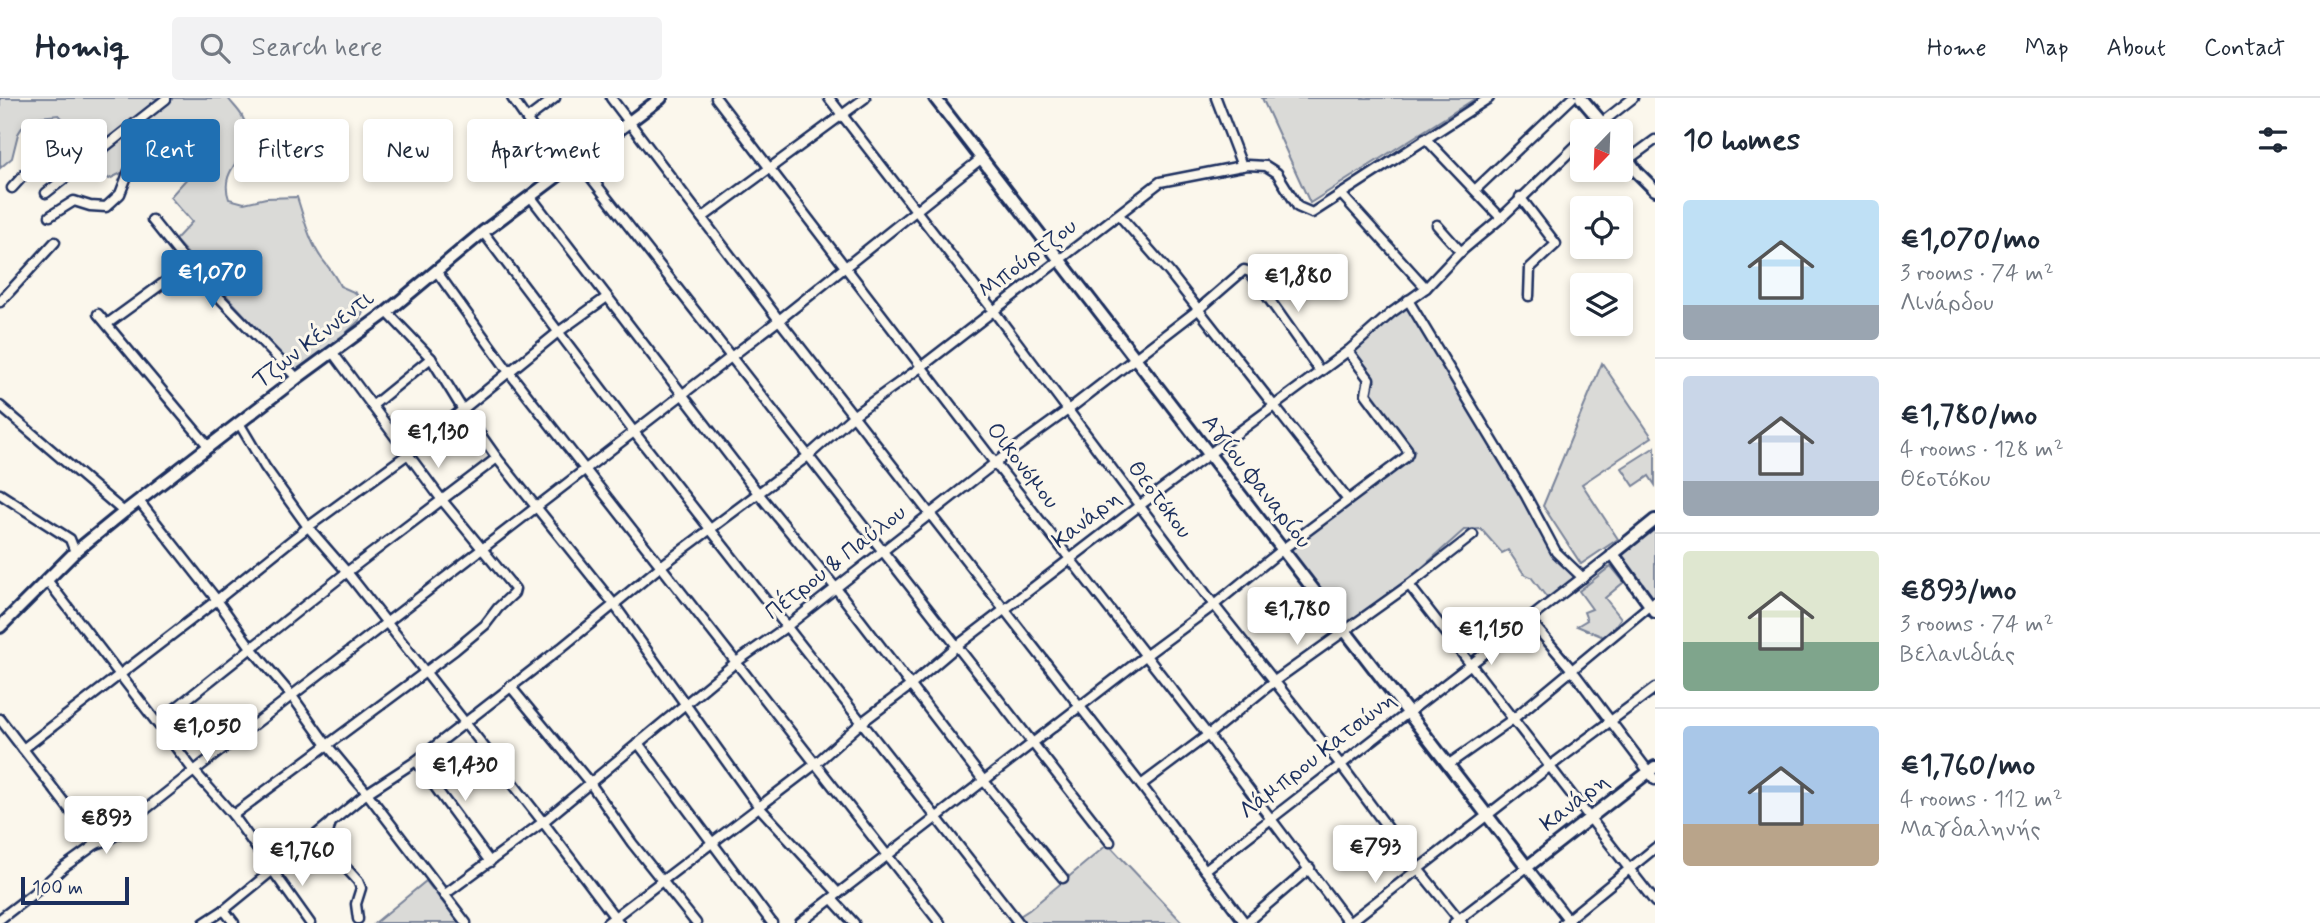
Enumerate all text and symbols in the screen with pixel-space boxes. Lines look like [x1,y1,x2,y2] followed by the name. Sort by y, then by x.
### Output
[172,17,662,80] search box
[35,26,130,70] text: Homiq
[196,29,234,67] icon: search
[252,31,382,65] text: Search here
[1927,33,1987,64] text: Home
[2025,33,2069,64] text: Map
[2107,33,2166,64] text: About
[2204,33,2285,64] text: Contact
[21,119,107,182] chip: Buy
[121,119,220,182] chip: Rent
[234,119,349,182] chip: Filters
[363,119,453,182] chip: New
[467,119,624,182] chip: Apartment
[1570,119,1633,182] north arrow
[1570,119,1633,336] map controls
[1683,121,1800,160] text: 10 homes
[2254,121,2292,159] icon: filters
[1570,196,1633,259] button: locate
[973,212,1083,306] street label: Μπούρτζου
[1900,220,2040,259] text: €1,070/mo
[1739,228,1823,312] icon: home
[155,250,269,310] pin: €1,070
[1241,254,1355,314] pin: €1,880
[177,258,247,288] text: €1,070
[1900,259,2054,289] text: 3 rooms · 74 m²
[1264,262,1332,292] text: €1,880
[1570,273,1633,336] button: layers
[246,282,381,396] street label: Τζων Κέννεντι
[1900,289,1994,319] text: Λινάρδου
[1900,396,2037,435] text: €1,780/mo
[1739,404,1823,488] icon: home
[1194,409,1318,555] street label: Αγίου Φαναρίου
[381,410,495,470] pin: €1,130
[979,416,1065,516] street label: Οικονόμου
[407,418,469,448] text: €1,130
[1900,435,2064,465] text: 4 rooms · 128 m²
[1120,455,1198,545] street label: Θεοτόκου
[1900,465,1990,495] text: Θεοτόκου
[1046,484,1128,556] street label: Κανάρη
[758,497,913,628] street label: Πέτρου & Παύλου
[1900,571,2017,610] text: €893/mo
[1739,579,1823,663] icon: home
[1240,588,1354,647] pin: €1,780
[1263,595,1331,625] text: €1,780
[1434,608,1548,667] pin: €1,150
[1900,610,2054,640] text: 3 rooms · 74 m²
[1458,615,1524,645] text: €1,150
[1900,640,2015,670] text: Βελανιδιάς
[1233,685,1403,827] street label: Λάμπρου Κατσώνη
[150,704,264,764] pin: €1,050
[172,712,242,742] text: €1,050
[408,744,522,803] pin: €1,430
[1900,746,2035,785] text: €1,760/mo
[432,751,498,781] text: €1,430
[1739,754,1823,838] icon: home
[1534,767,1616,839] street label: Κανάρη
[1900,785,2063,815] text: 4 rooms · 112 m²
[65,796,147,856] pin: €893
[80,804,132,834] text: €893
[1900,815,2041,845] text: Μαγδαληνής
[1334,826,1416,885] pin: €793
[245,828,359,888] pin: €1,760
[1349,833,1401,863] text: €793
[269,836,335,866] text: €1,760
[21,874,130,906] scale bar
[32,876,83,901] text: 100 m

